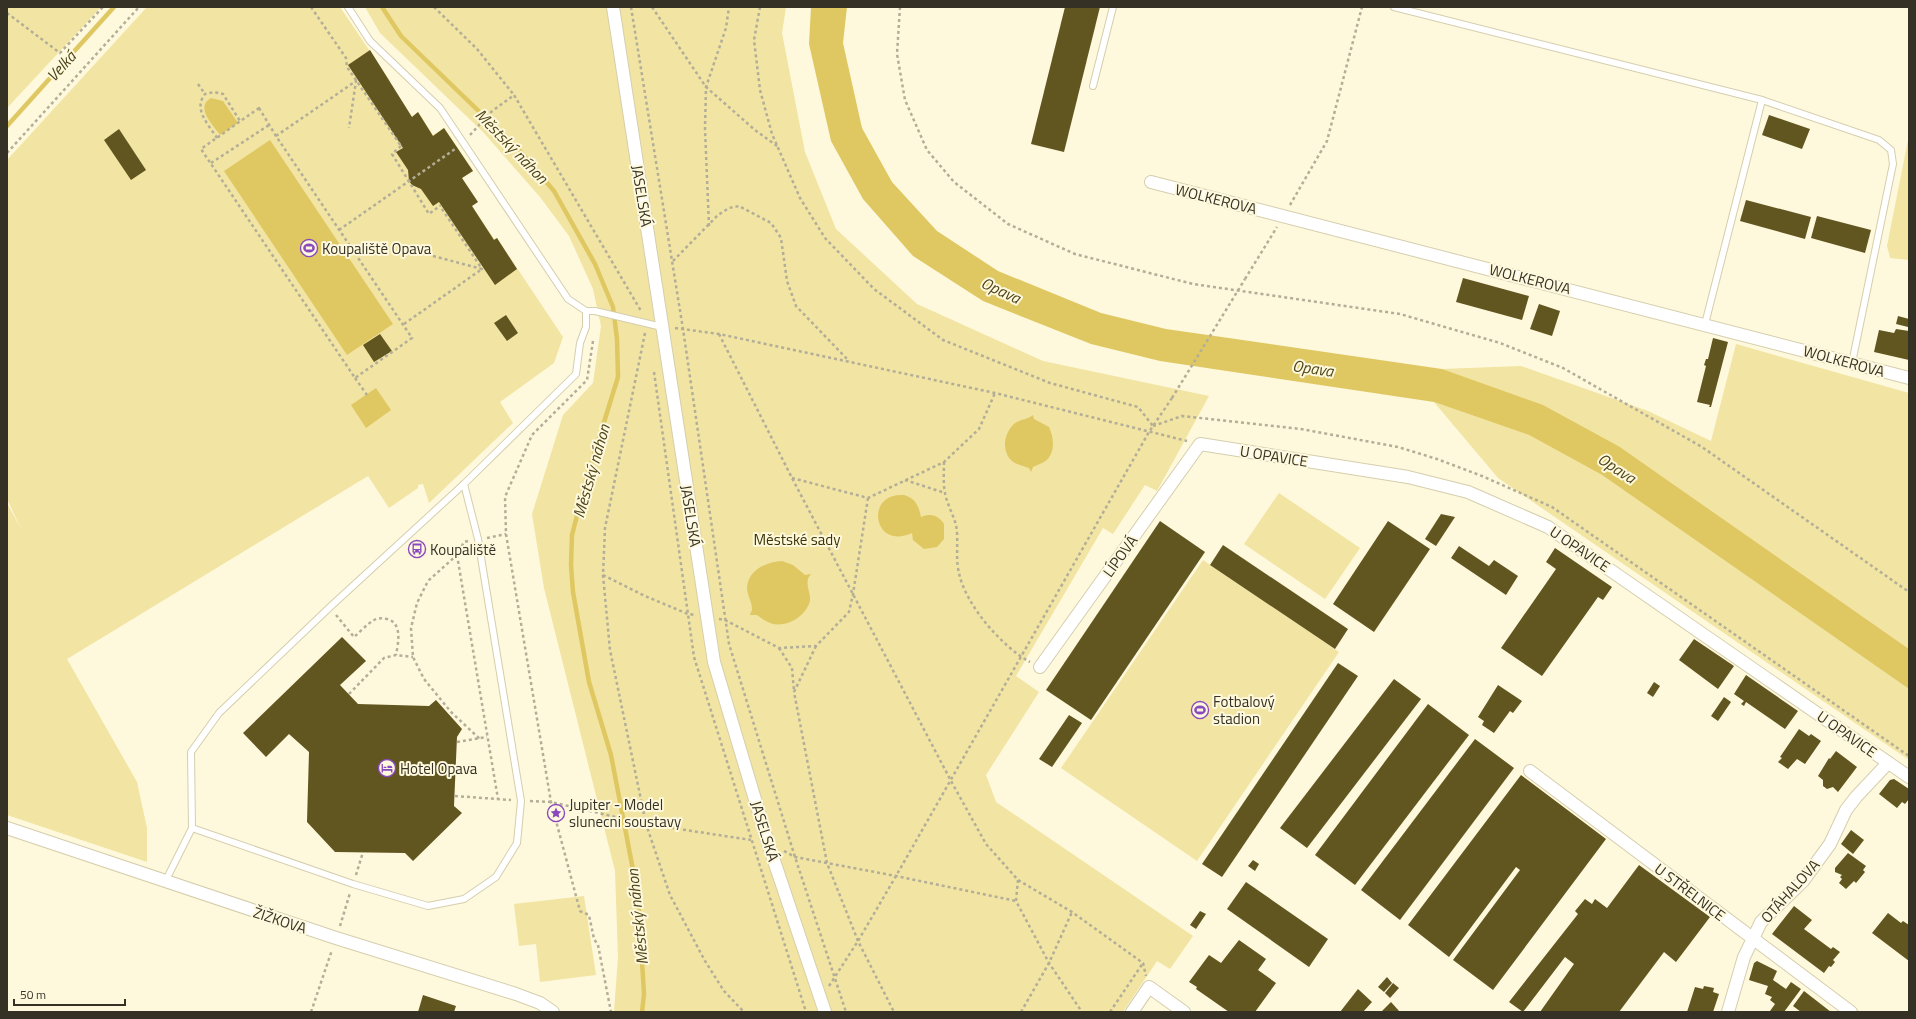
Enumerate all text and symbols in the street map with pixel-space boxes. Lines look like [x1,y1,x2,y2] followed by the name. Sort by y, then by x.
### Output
[41,44,83,87] water label: Velká
[470,103,555,190] water label: Městský náhon
[626,163,658,229] street label: JASELSKÁ
[1173,178,1259,220] street label: WOLKEROVA
[322,237,432,260] place label: Koupaliště Opava
[299,238,319,258] sports icon: Koupaliště Opava
[1487,258,1573,300] street label: WOLKEROVA
[977,270,1026,310] water label: Opava
[1801,339,1887,383] street label: WOLKEROVA
[1291,353,1336,383] water label: Opava
[566,420,616,521] water label: Městský náhon
[1238,439,1310,473] street label: U OPAVICE
[1593,447,1642,490] water label: Opava
[675,483,707,549] street label: JASELSKÁ
[1545,520,1615,578] street label: U OPAVICE
[754,528,840,551] park label: Městské sady
[1097,530,1143,582] street label: LÍPOVÁ
[430,538,496,561] place label: Koupaliště
[407,539,427,559] bus stop icon: Koupaliště
[1213,690,1275,730] place label: Fotbalový stadion
[1190,700,1210,720] sports icon: Fotbalový stadion
[1812,705,1882,763] street label: U OPAVICE
[400,757,478,780] place label: Hotel Opava
[377,758,397,778] hotel icon: Hotel Opava
[569,793,681,833] place label: Jupiter - Model slunecni soustavy
[745,798,785,864] street label: JASELSKÁ
[546,803,566,823] place icon: Jupiter - Model slunecni soustavy
[1755,854,1825,928] street label: OTÁHALOVA
[1650,858,1730,926] street label: U STŘELNICE
[620,867,654,966] water label: Městský náhon
[250,901,310,939] street label: ŽIŽKOVA
[14,981,125,1007] scale bar
[20,985,46,1004] text: 50 m

